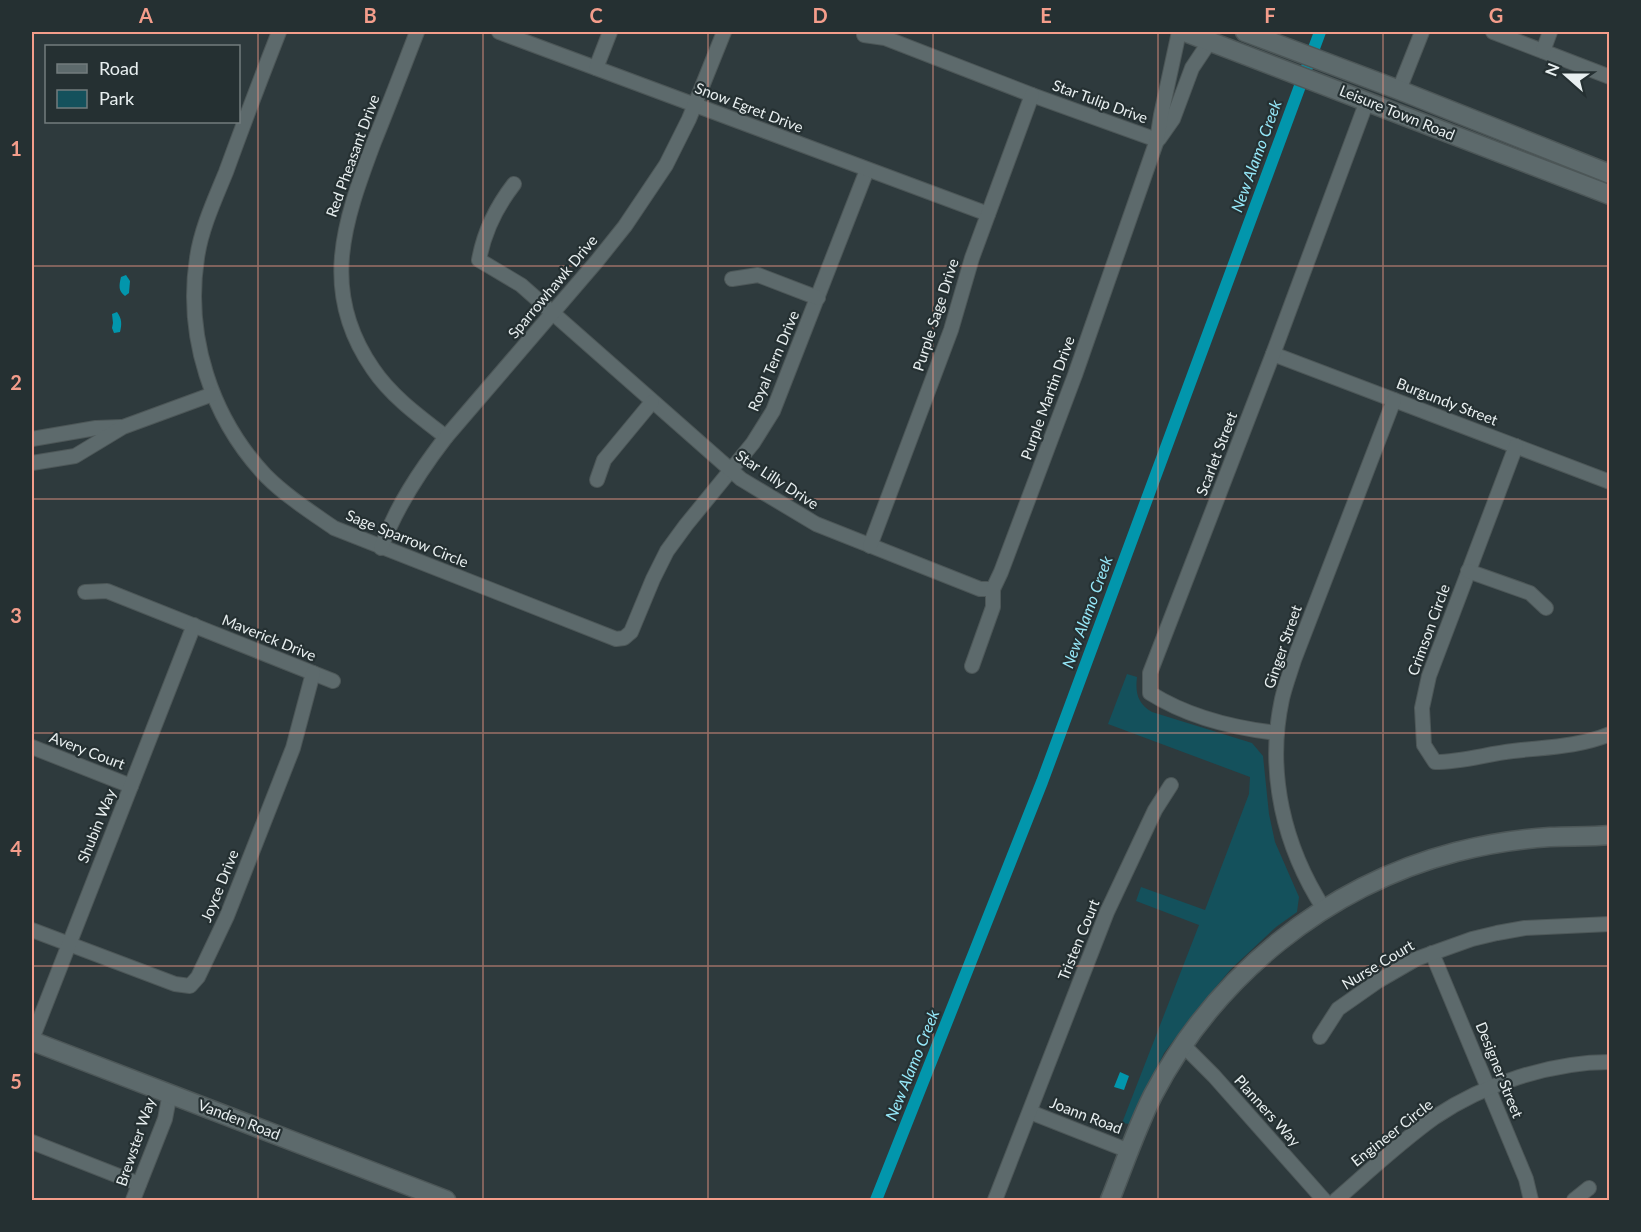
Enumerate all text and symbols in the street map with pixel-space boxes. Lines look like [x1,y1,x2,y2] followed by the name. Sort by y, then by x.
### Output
[138,3,153,27] text: A
[363,3,377,27] text: B
[589,3,603,27] text: C
[812,3,828,27] text: D
[1040,3,1052,27] text: E
[1264,3,1276,27] text: F
[1489,3,1503,27] text: G
[45,45,240,123] legend
[1536,45,1596,105] north arrow
[99,57,139,79] text: Road
[1540,60,1563,79] text: N
[1050,76,1150,127] street label: Star Tulip Drive
[693,78,806,136] street label: Snow Egret Drive
[1337,81,1458,143] street label: Leisure Town Road
[99,87,135,109] text: Park
[322,92,383,219] street label: Red Pheasant Drive
[1226,97,1285,214] water label: New Alamo Creek
[10,136,22,160] text: 1
[504,231,601,342] street label: Sparrowhawk Drive
[908,256,962,373] street label: Purple Sage Drive
[744,308,802,414] street label: Royal Tern Drive
[1016,333,1078,462] street label: Purple Martin Drive
[10,370,22,394] text: 2
[1394,374,1501,429] street label: Burgundy Street
[1192,409,1241,498] street label: Scarlet Street
[733,446,822,513] street label: Star Lilly Drive
[344,505,471,571] street label: Sage Sparrow Circle
[1057,553,1116,670] water label: New Alamo Creek
[1403,581,1453,678] street label: Crimson Circle
[1259,602,1305,691] street label: Ginger Street
[10,603,22,627] text: 3
[220,610,319,664] street label: Maverick Drive
[47,727,128,773] street label: Avery Court
[73,786,119,865] street label: Shubin Way
[10,836,22,860] text: 4
[196,847,242,924] street label: Joyce Drive
[1054,896,1103,983] street label: Tristen Court
[1338,935,1417,993] street label: Nurse Court
[881,1006,943,1123] water label: New Alamo Creek
[1472,1019,1528,1121] street label: Designer Street
[10,1069,22,1093] text: 5
[1231,1071,1305,1150] street label: Planners Way
[1048,1093,1125,1137] street label: Joann Road
[111,1095,159,1188] street label: Brewster Way
[196,1095,283,1143] street label: Vanden Road
[1347,1095,1436,1170] street label: Engineer Circle

